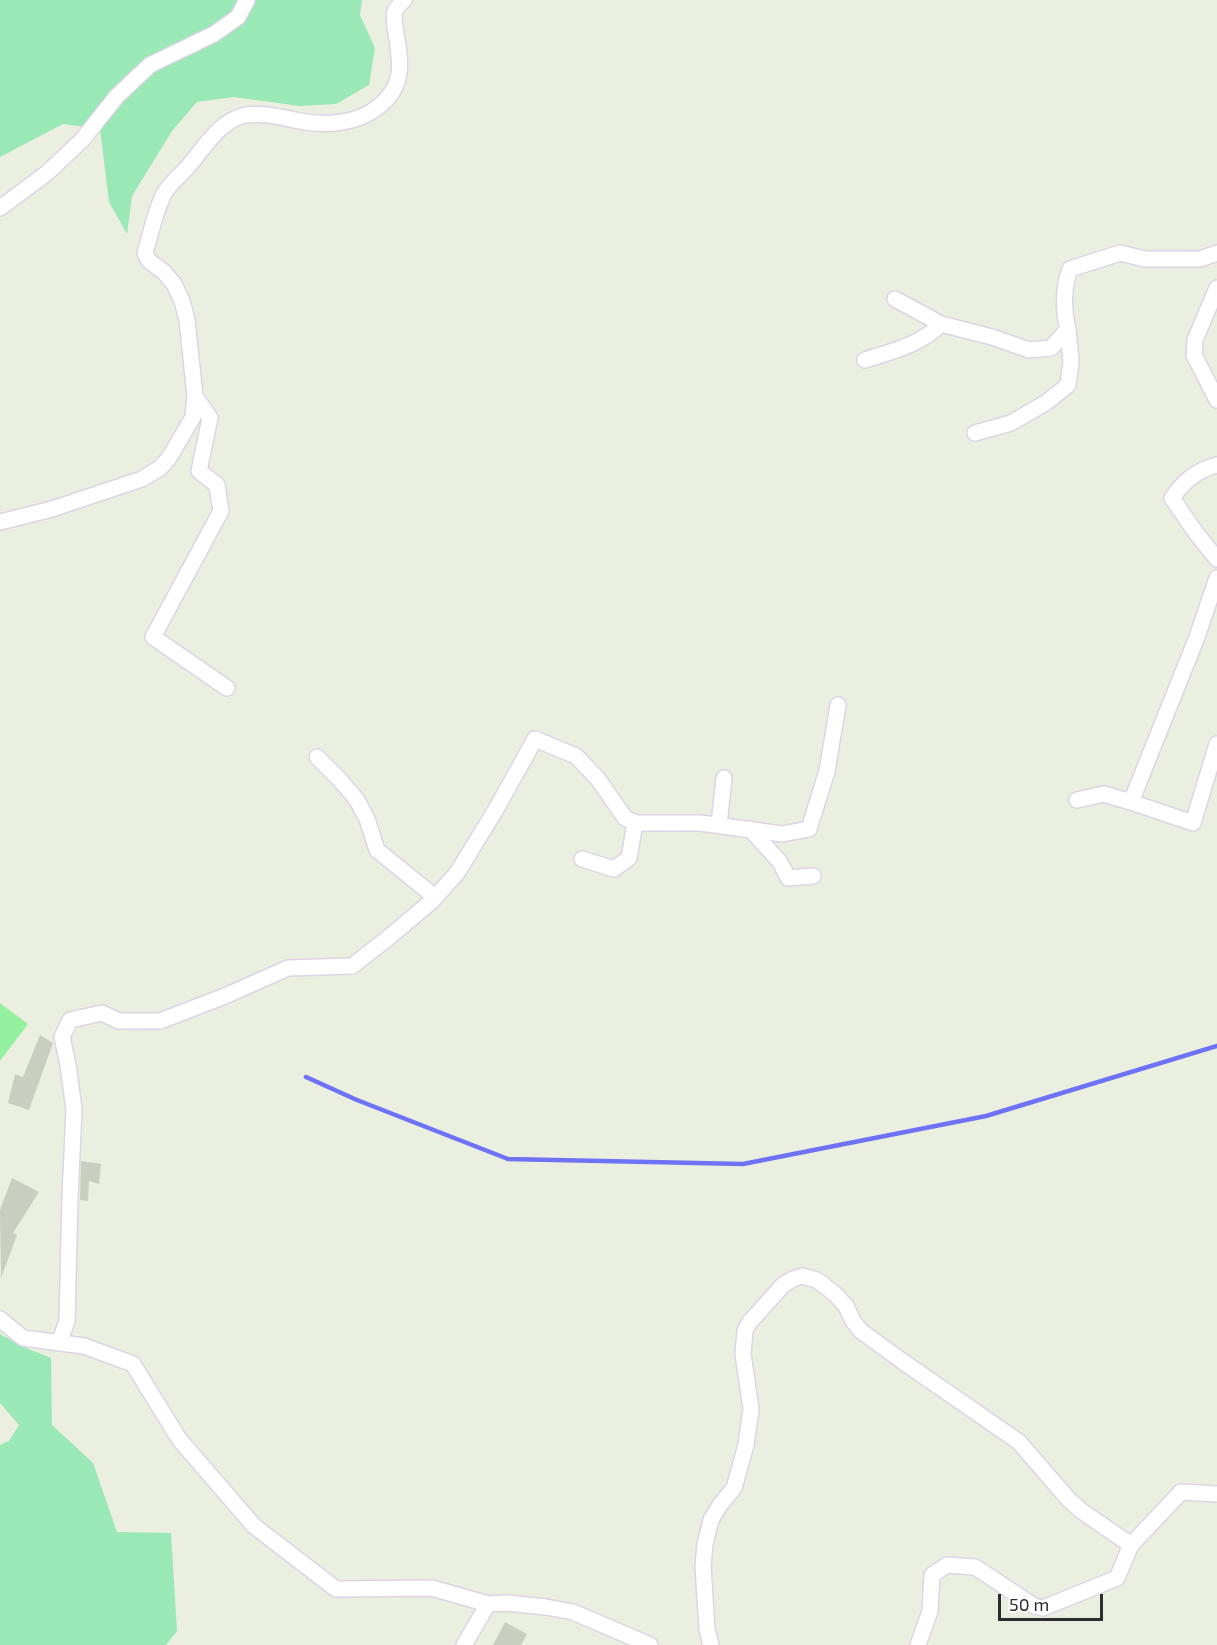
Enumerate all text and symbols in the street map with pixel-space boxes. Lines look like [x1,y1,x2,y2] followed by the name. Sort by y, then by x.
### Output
[1001,1582,1106,1620] scale bar
[1009,1593,1049,1615] text: 50 m

